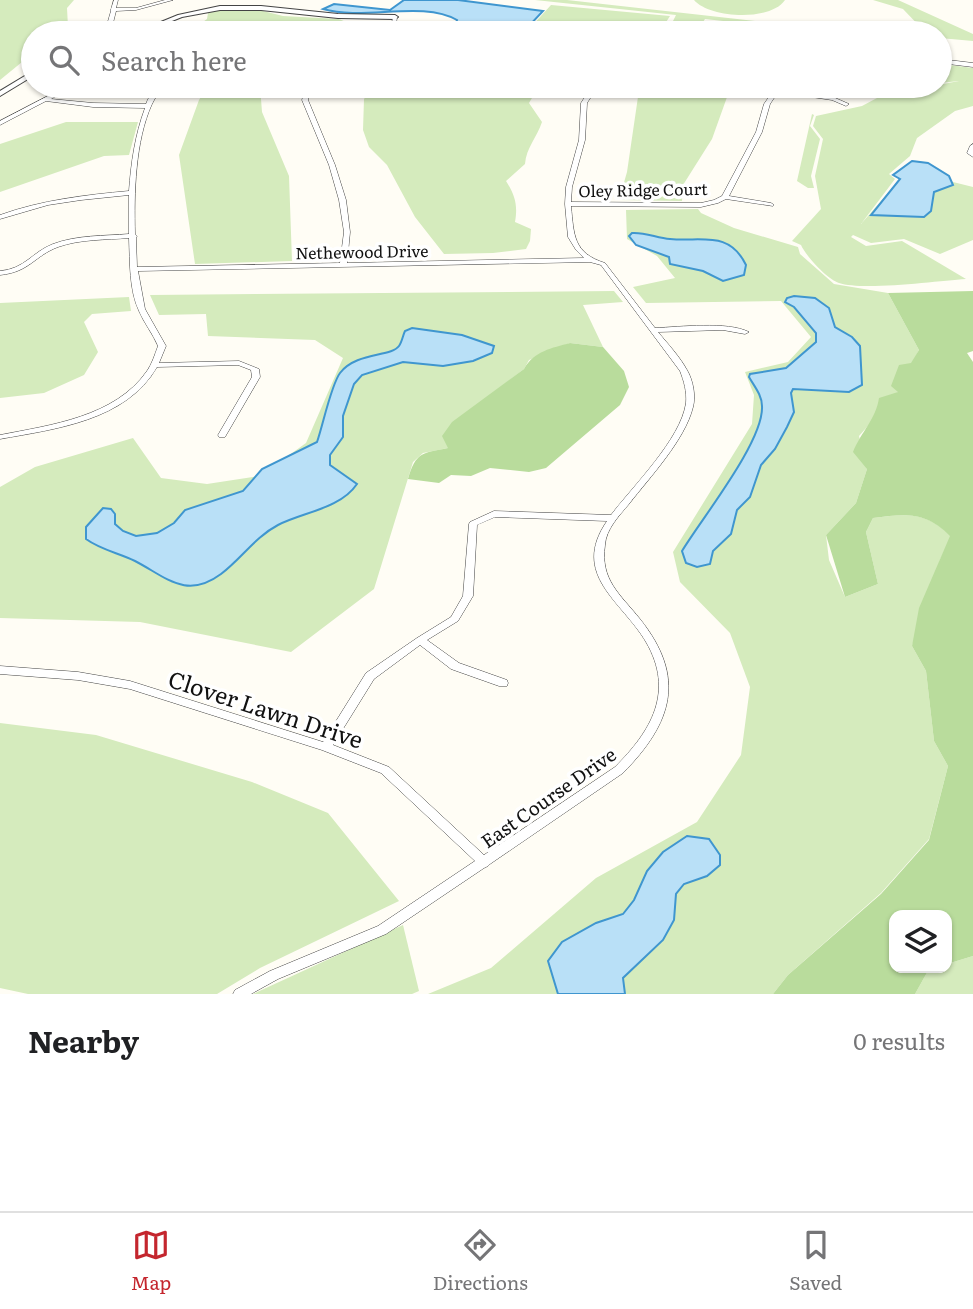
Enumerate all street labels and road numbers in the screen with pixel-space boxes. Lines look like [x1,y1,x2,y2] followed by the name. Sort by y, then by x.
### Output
[578,176,708,202] street label: Oley Ridge Court
[295,238,429,264] street label: Nethewood Drive
[164,660,368,756] street label: Clover Lawn Drive
[475,740,621,854] street label: East Course Drive

